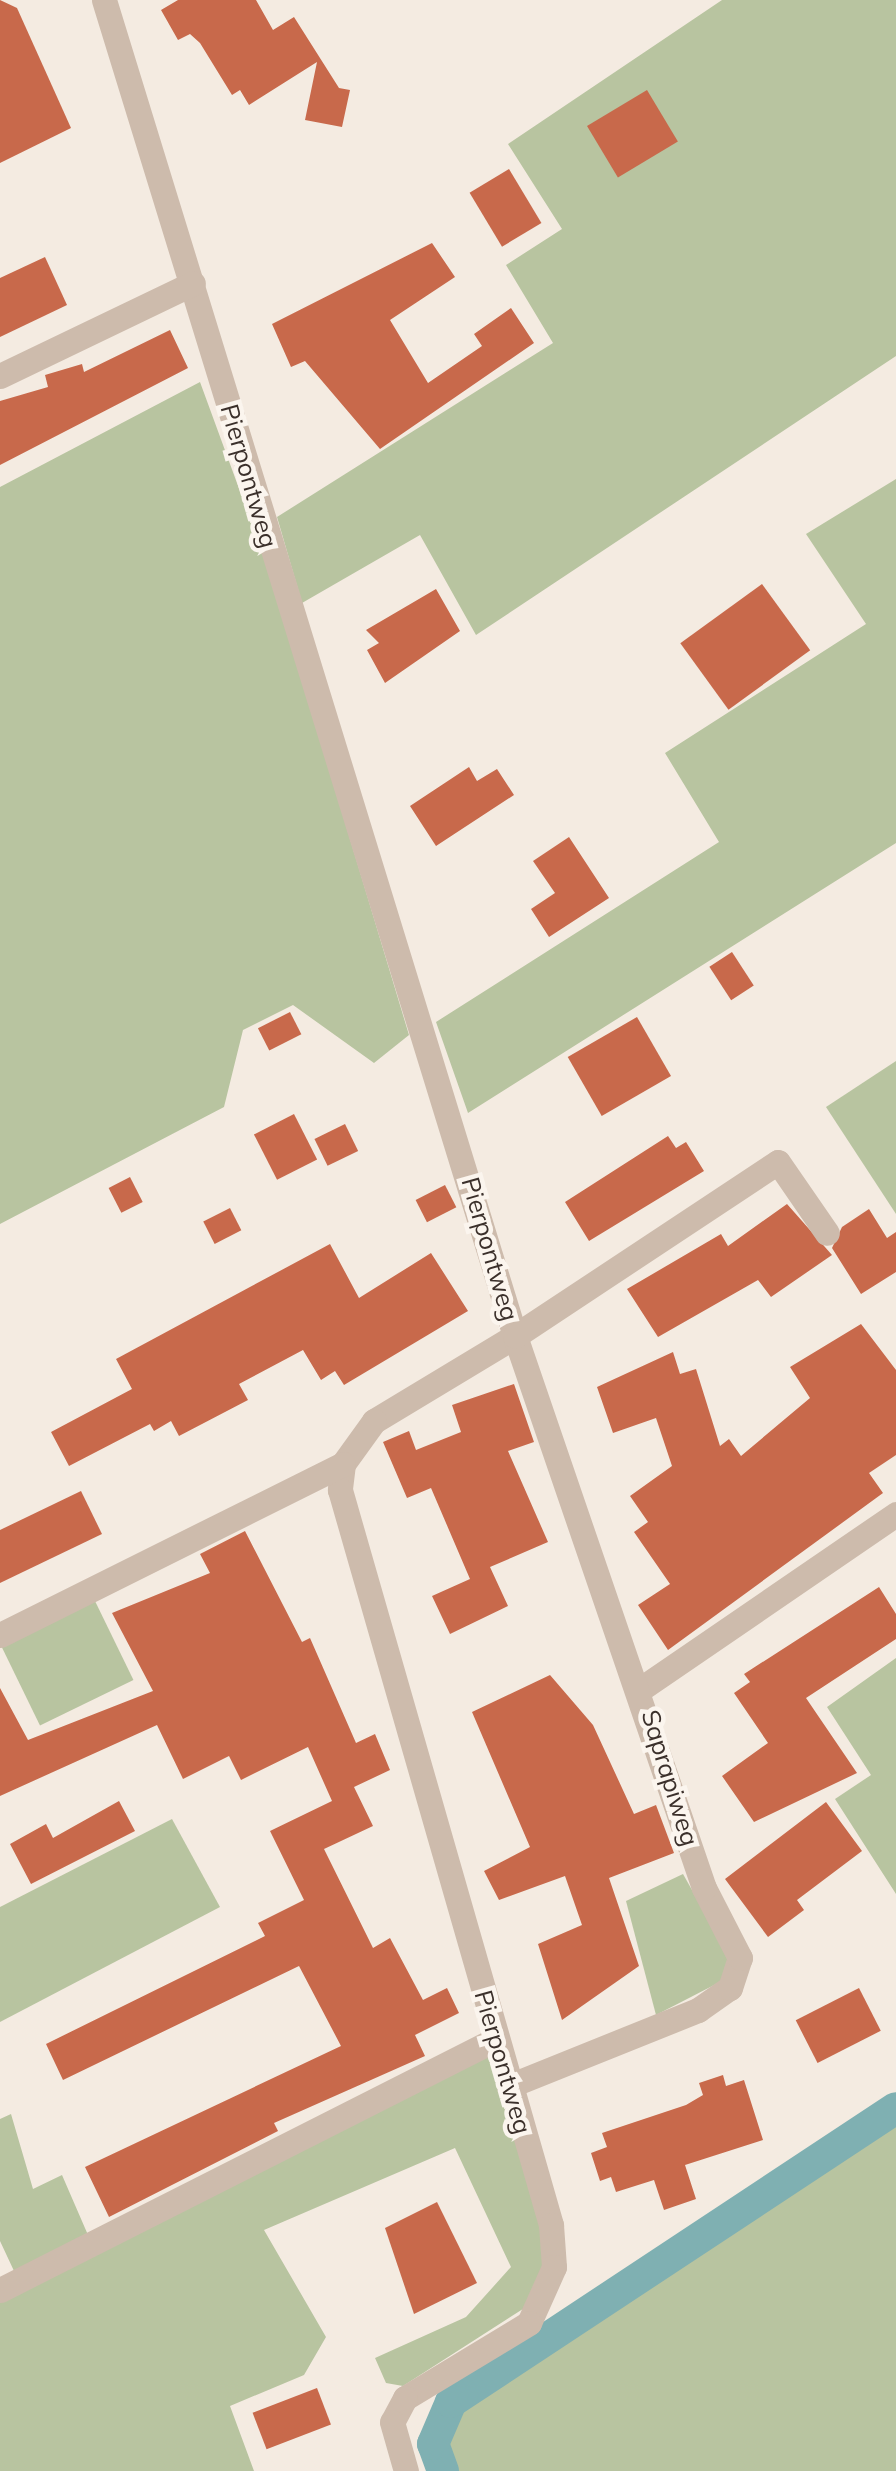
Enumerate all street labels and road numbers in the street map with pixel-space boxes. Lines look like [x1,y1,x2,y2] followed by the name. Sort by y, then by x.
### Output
[214,401,284,551] street label: Pierpontweg
[455,1174,525,1324] street label: Pierpontweg
[635,1706,705,1850] street label: Saprapiweg
[468,1987,538,2137] street label: Pierpontweg

